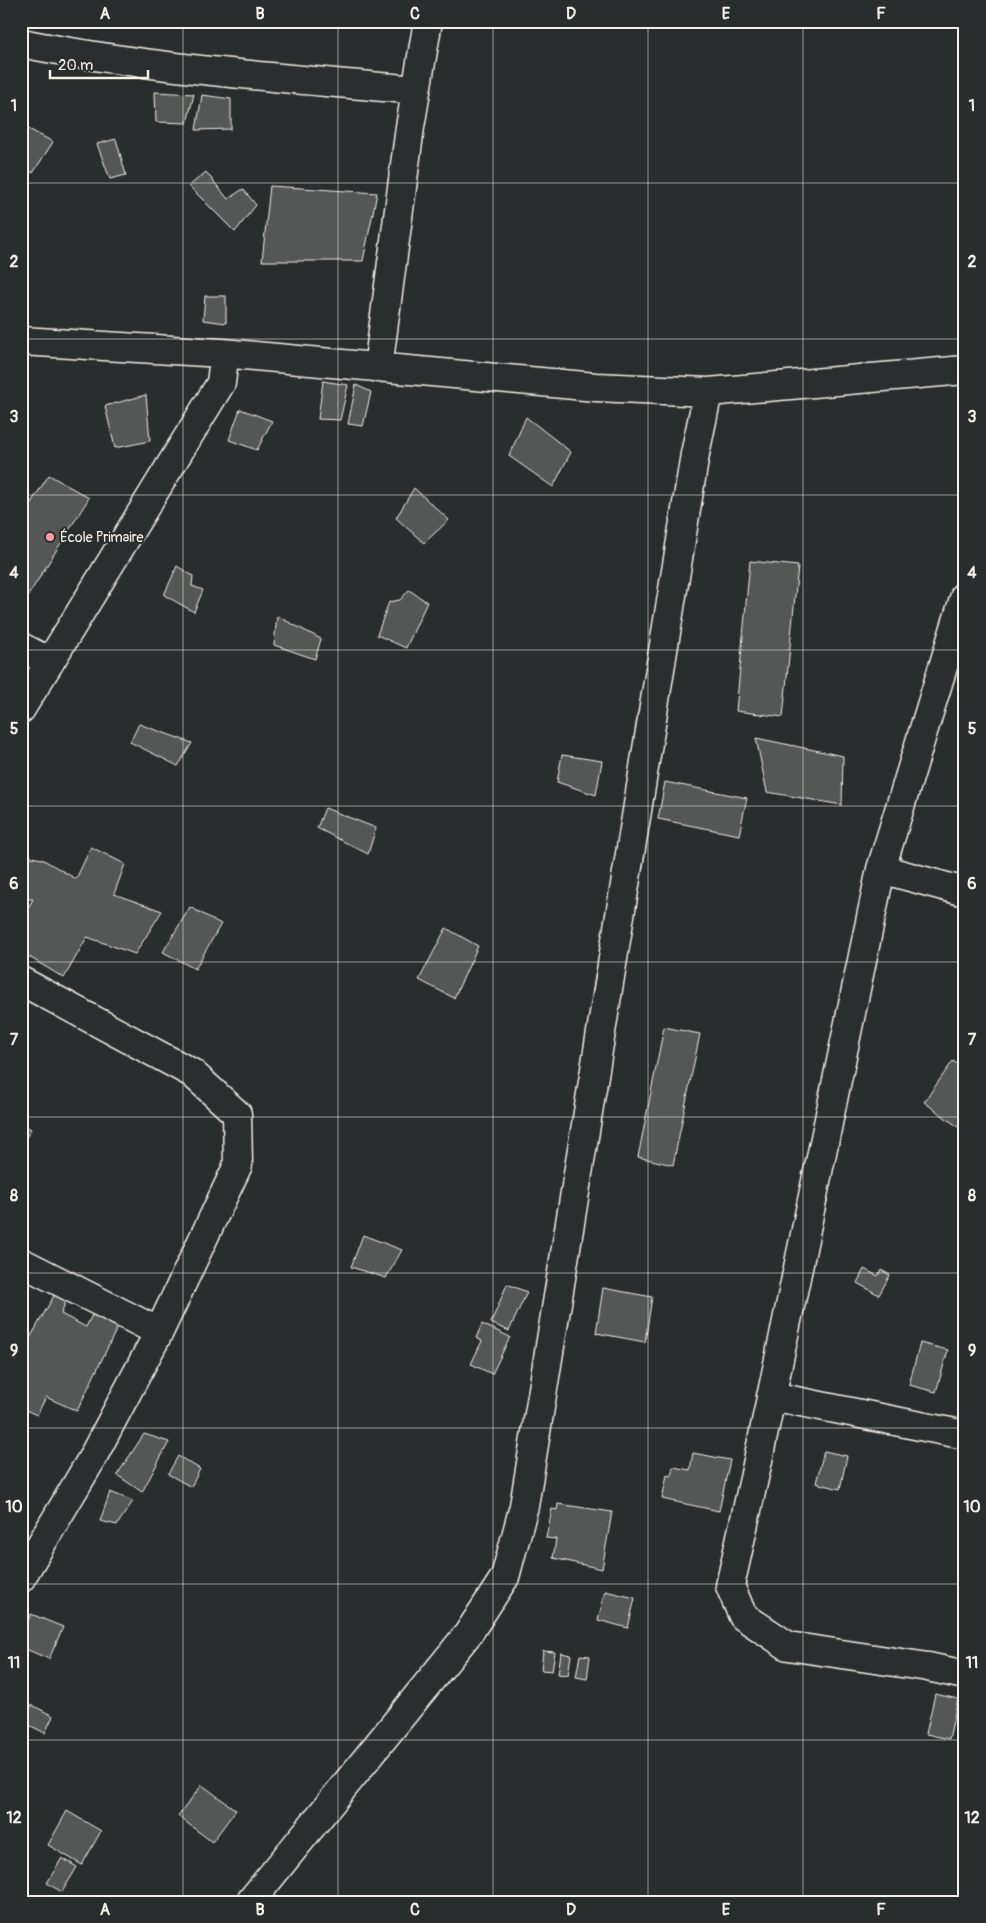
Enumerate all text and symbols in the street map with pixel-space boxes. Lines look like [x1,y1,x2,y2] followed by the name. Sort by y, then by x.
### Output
[100,4,111,24] text: A
[255,4,265,24] text: B
[410,4,420,24] text: C
[566,4,576,24] text: D
[722,4,731,24] text: E
[876,4,886,24] text: F
[50,48,148,80] scale bar
[58,56,93,75] text: 20 m
[11,96,17,116] text: 1
[969,96,975,116] text: 1
[10,252,19,272] text: 2
[968,252,977,272] text: 2
[10,407,19,427] text: 3
[968,407,977,427] text: 3
[60,528,143,546] place label: École Primaire
[44,531,56,543] marker: École Primaire
[9,563,19,583] text: 4
[967,563,977,583] text: 4
[10,719,19,739] text: 5
[968,719,977,739] text: 5
[9,874,19,894] text: 6
[967,874,977,894] text: 6
[10,1030,19,1050] text: 7
[968,1030,977,1050] text: 7
[10,1186,18,1206] text: 8
[968,1186,976,1206] text: 8
[10,1341,18,1361] text: 9
[968,1341,976,1361] text: 9
[5,1497,23,1517] text: 10
[963,1497,981,1517] text: 10
[8,1653,20,1673] text: 11
[966,1653,978,1673] text: 11
[6,1808,22,1828] text: 12
[964,1808,980,1828] text: 12
[100,1900,111,1920] text: A
[255,1900,265,1920] text: B
[410,1900,420,1920] text: C
[566,1900,576,1920] text: D
[722,1900,731,1920] text: E
[876,1900,886,1920] text: F

